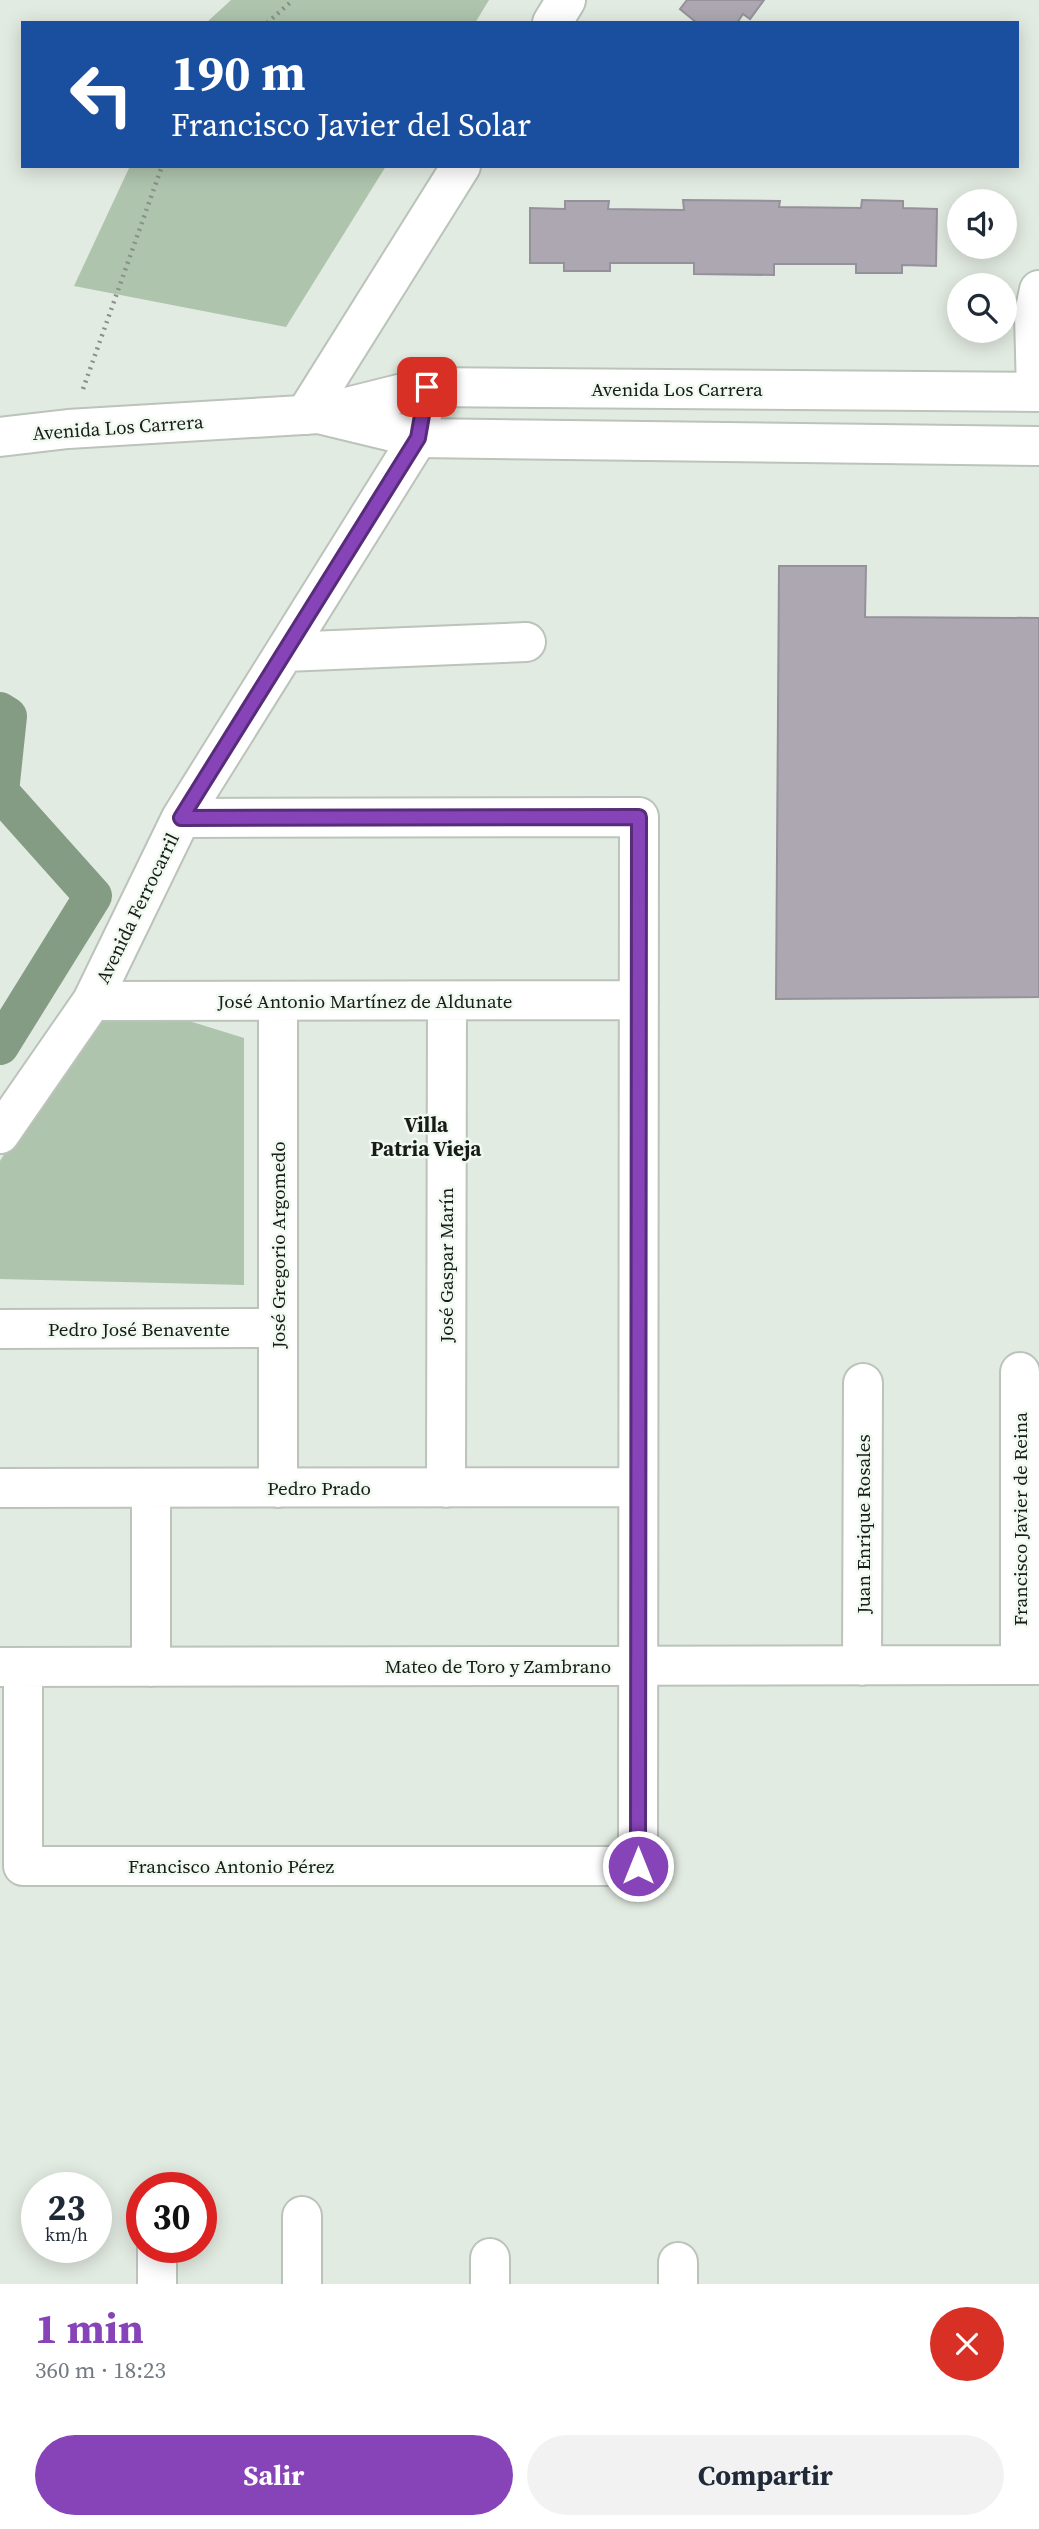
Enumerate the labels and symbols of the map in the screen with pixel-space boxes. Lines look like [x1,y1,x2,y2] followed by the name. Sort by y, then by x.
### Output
[397,357,457,417] pin
[591,376,763,402] street label: Avenida Los Carrera
[32,408,205,446] street label: Avenida Los Carrera
[89,828,185,988] street label: Avenida Ferrocarril
[217,988,512,1014] street label: José Antonio Martínez de Aldunate
[371,1110,482,1163] district label: Villa Patria Vieja
[265,1141,291,1350] street label: José Gregorio Argomedo
[433,1188,459,1343] street label: José Gaspar Marín
[48,1316,230,1342] street label: Pedro José Benavente
[1007,1412,1033,1626] street label: Francisco Javier de Reina
[850,1434,876,1615] street label: Juan Enrique Rosales
[267,1475,371,1501] street label: Pedro Prado
[385,1653,611,1679] street label: Mateo de Toro y Zambrano
[601,1829,675,1903] position arrow
[128,1853,334,1879] street label: Francisco Antonio Pérez
[126,2172,217,2263] speed limit sign: 30

